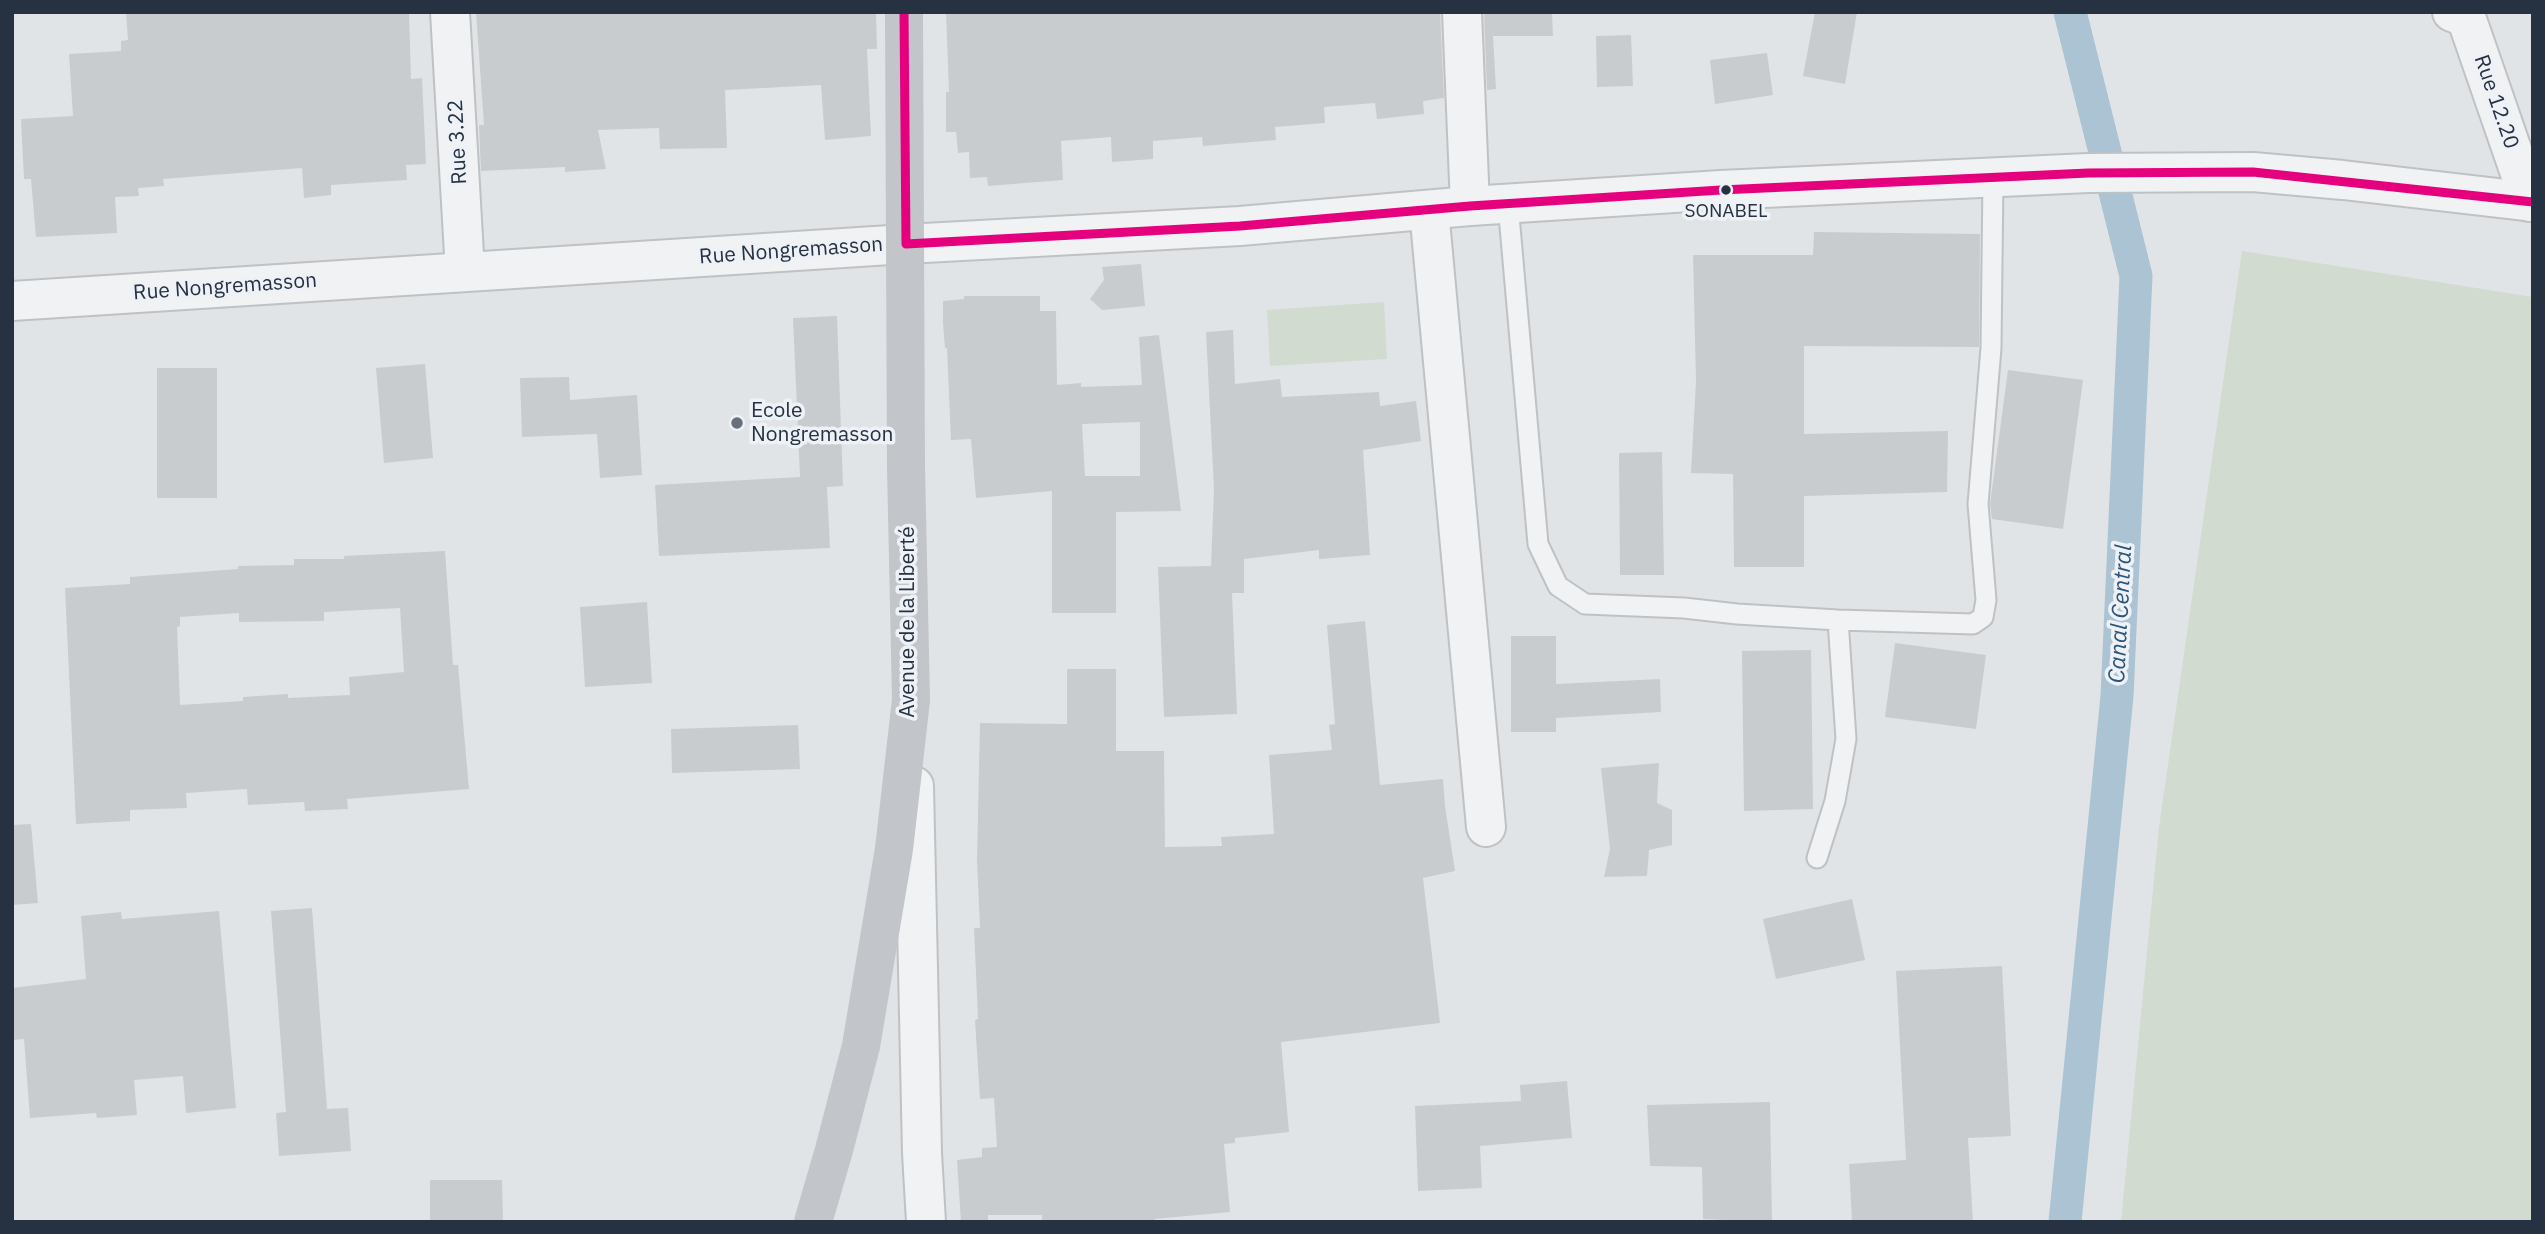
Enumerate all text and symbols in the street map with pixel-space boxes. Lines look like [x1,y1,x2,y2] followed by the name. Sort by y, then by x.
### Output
[2468,52,2524,152] street label: Rue 12.20
[443,99,473,185] street label: Rue 3.22
[1719,183,1733,197] marker: SONABEL
[1684,201,1768,223] place label: SONABEL
[698,232,884,270] street label: Rue Nongremasson
[132,268,318,306] street label: Rue Nongremasson
[751,398,893,448] place label: Ecole Nongremasson
[729,415,745,431] marker: Ecole Nongremasson
[895,526,921,718] street label: Avenue de la Liberté
[2104,544,2138,684] water label: Canal Central

